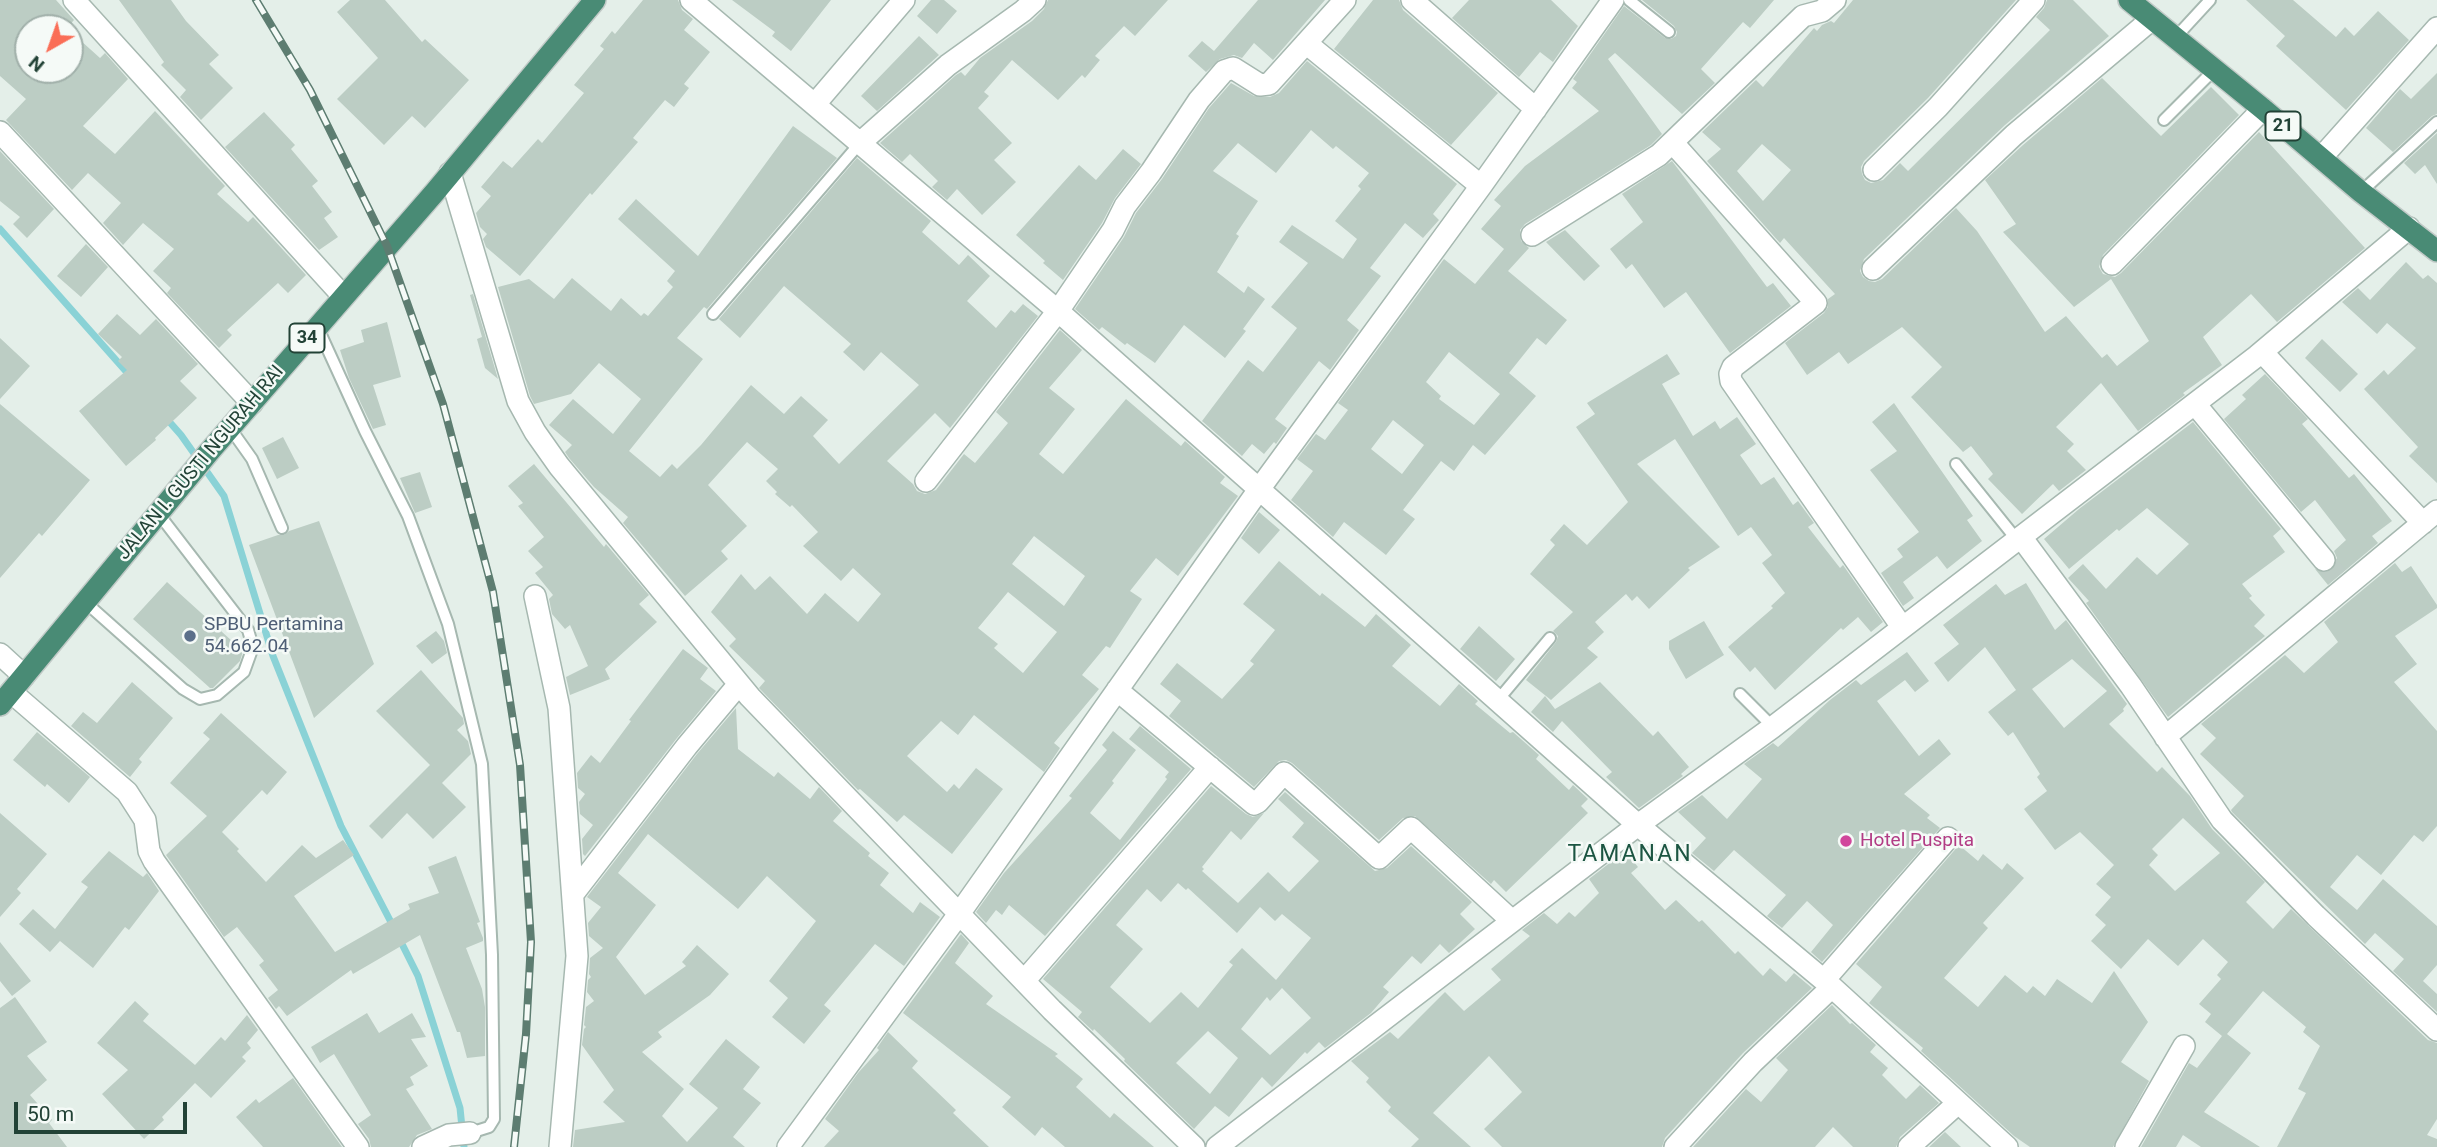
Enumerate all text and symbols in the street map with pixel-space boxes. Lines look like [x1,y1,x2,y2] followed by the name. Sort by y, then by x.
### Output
[14,14,84,84] north arrow
[24,51,49,77] text: N
[2266,112,2300,140] road number: 21
[290,324,324,352] road number: 34
[113,361,289,565] street label: JALAN I. GUSTI NGURAH RAI
[204,614,344,658] place label: SPBU Pertamina 54.662.04
[182,628,198,644] marker: SPBU Pertamina 54.662.04
[1860,830,1974,852] place label: Hotel Puspita
[1838,833,1854,849] marker: Hotel Puspita
[1568,841,1692,869] district label: TAMANAN
[18,1088,191,1132] scale bar
[27,1102,74,1126] text: 50 m

